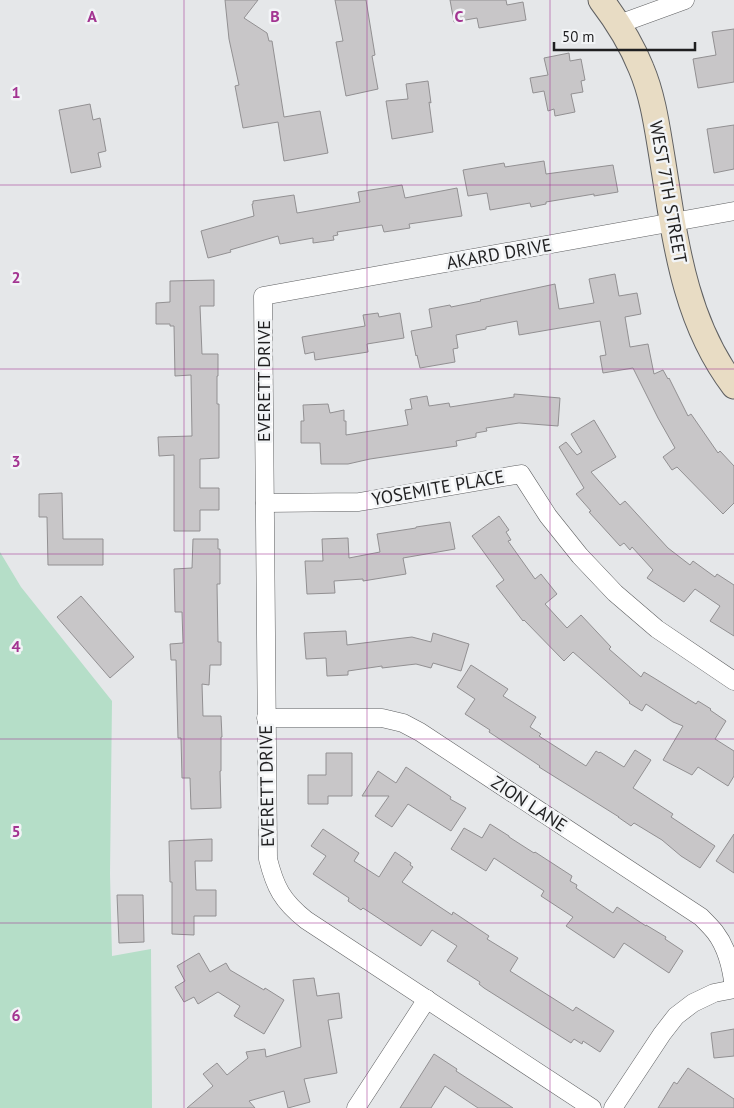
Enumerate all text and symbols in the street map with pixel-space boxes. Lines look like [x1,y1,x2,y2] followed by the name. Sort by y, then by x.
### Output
[87,6,97,26] text: A
[270,6,280,26] text: B
[455,6,464,26] text: C
[554,20,695,52] scale bar
[562,27,595,46] text: 50 m
[11,82,21,102] text: 1
[645,119,692,265] street label: WEST 7TH STREET
[445,233,553,274] street label: AKARD DRIVE
[11,267,21,287] text: 2
[252,320,275,442] street label: EVERETT DRIVE
[11,451,21,471] text: 3
[370,465,506,510] street label: YOSEMITE PLACE
[11,636,21,656] text: 4
[254,725,279,847] street label: EVERETT DRIVE
[487,771,572,837] street label: ZION LANE
[11,821,21,841] text: 5
[11,1005,21,1025] text: 6

